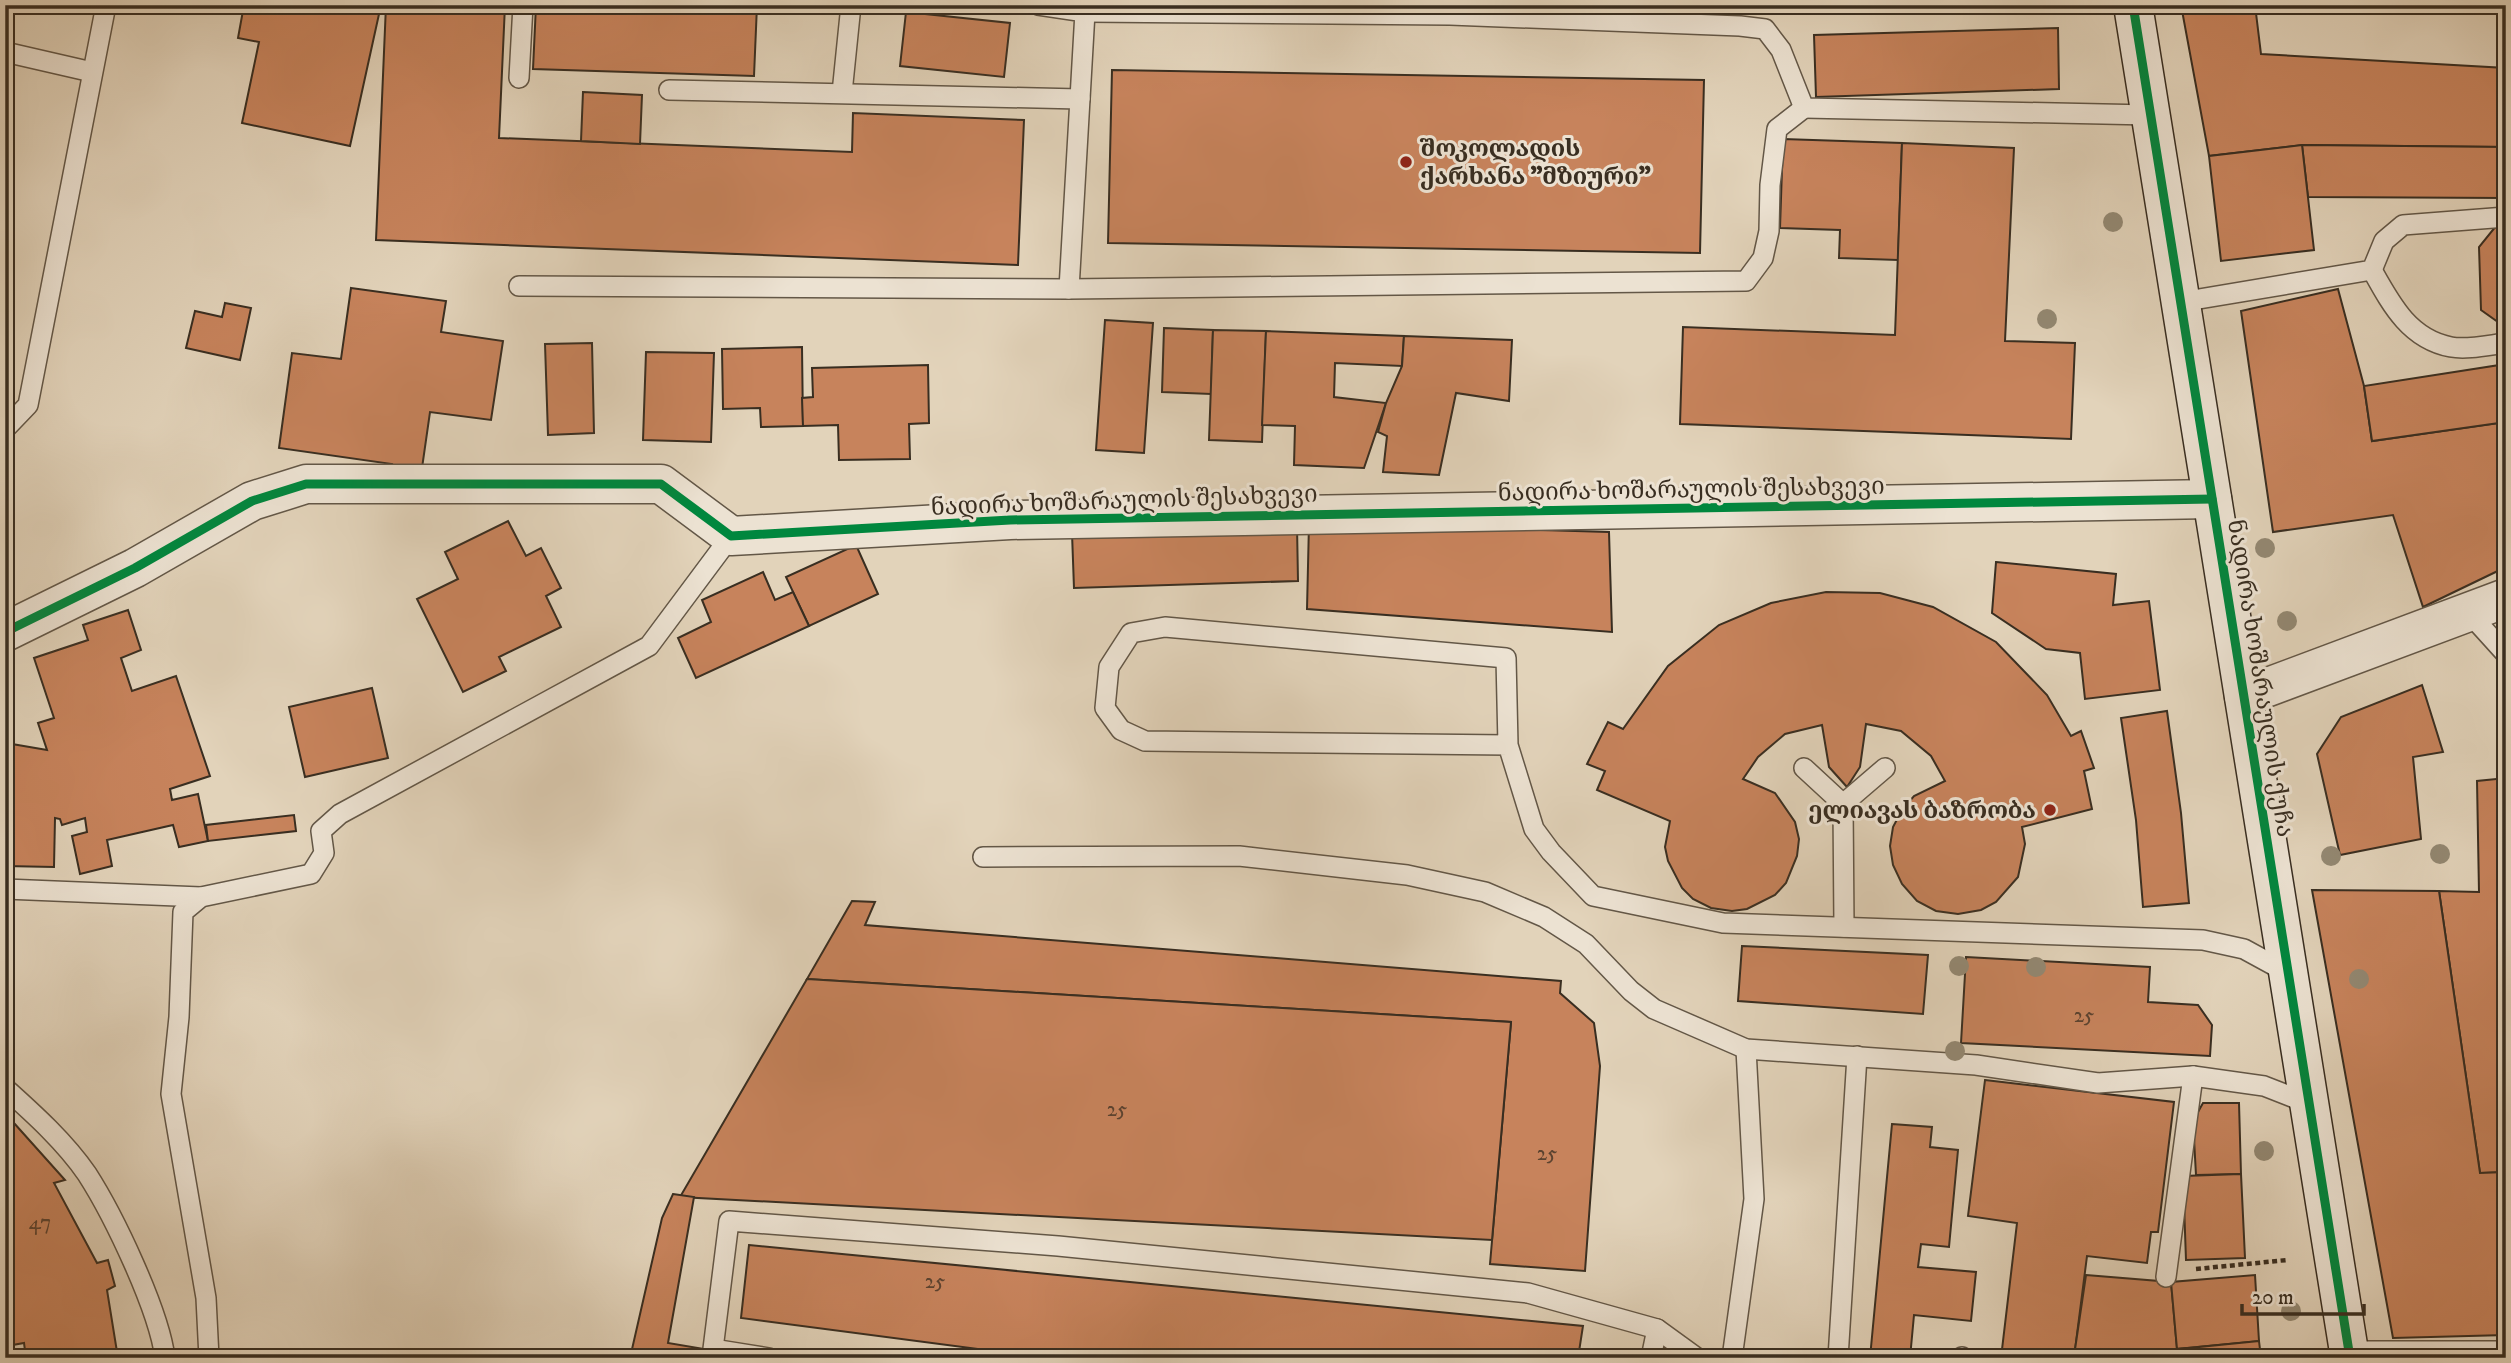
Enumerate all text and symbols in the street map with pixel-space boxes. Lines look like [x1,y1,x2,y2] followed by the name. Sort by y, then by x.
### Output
[1419,134,1651,192] place label: შოკოლადის ქარხანა "მზიური"
[1398,154,1414,170] marker: შოკოლადის ქარხანა "მზიური"
[1497,472,1885,508] street label: ნადირა ხოშარაულის შესახვევი
[930,479,1318,523] street label: ნადირა ხოშარაულის შესახვევი
[2220,517,2300,839] street label: ნადირა ხოშარაულის ქუჩა
[1808,796,2036,826] place label: ელიავას ბაზრობა
[2042,802,2058,818] marker: ელიავას ბაზრობა
[2074,1003,2094,1029] house number: 25
[1107,1097,1127,1123] house number: 25
[1537,1141,1557,1167] house number: 25
[29,1210,51,1236] house number: 47
[925,1269,945,1295] house number: 25
[2242,1272,2364,1316] scale bar
[2252,1285,2294,1311] text: 20 m

